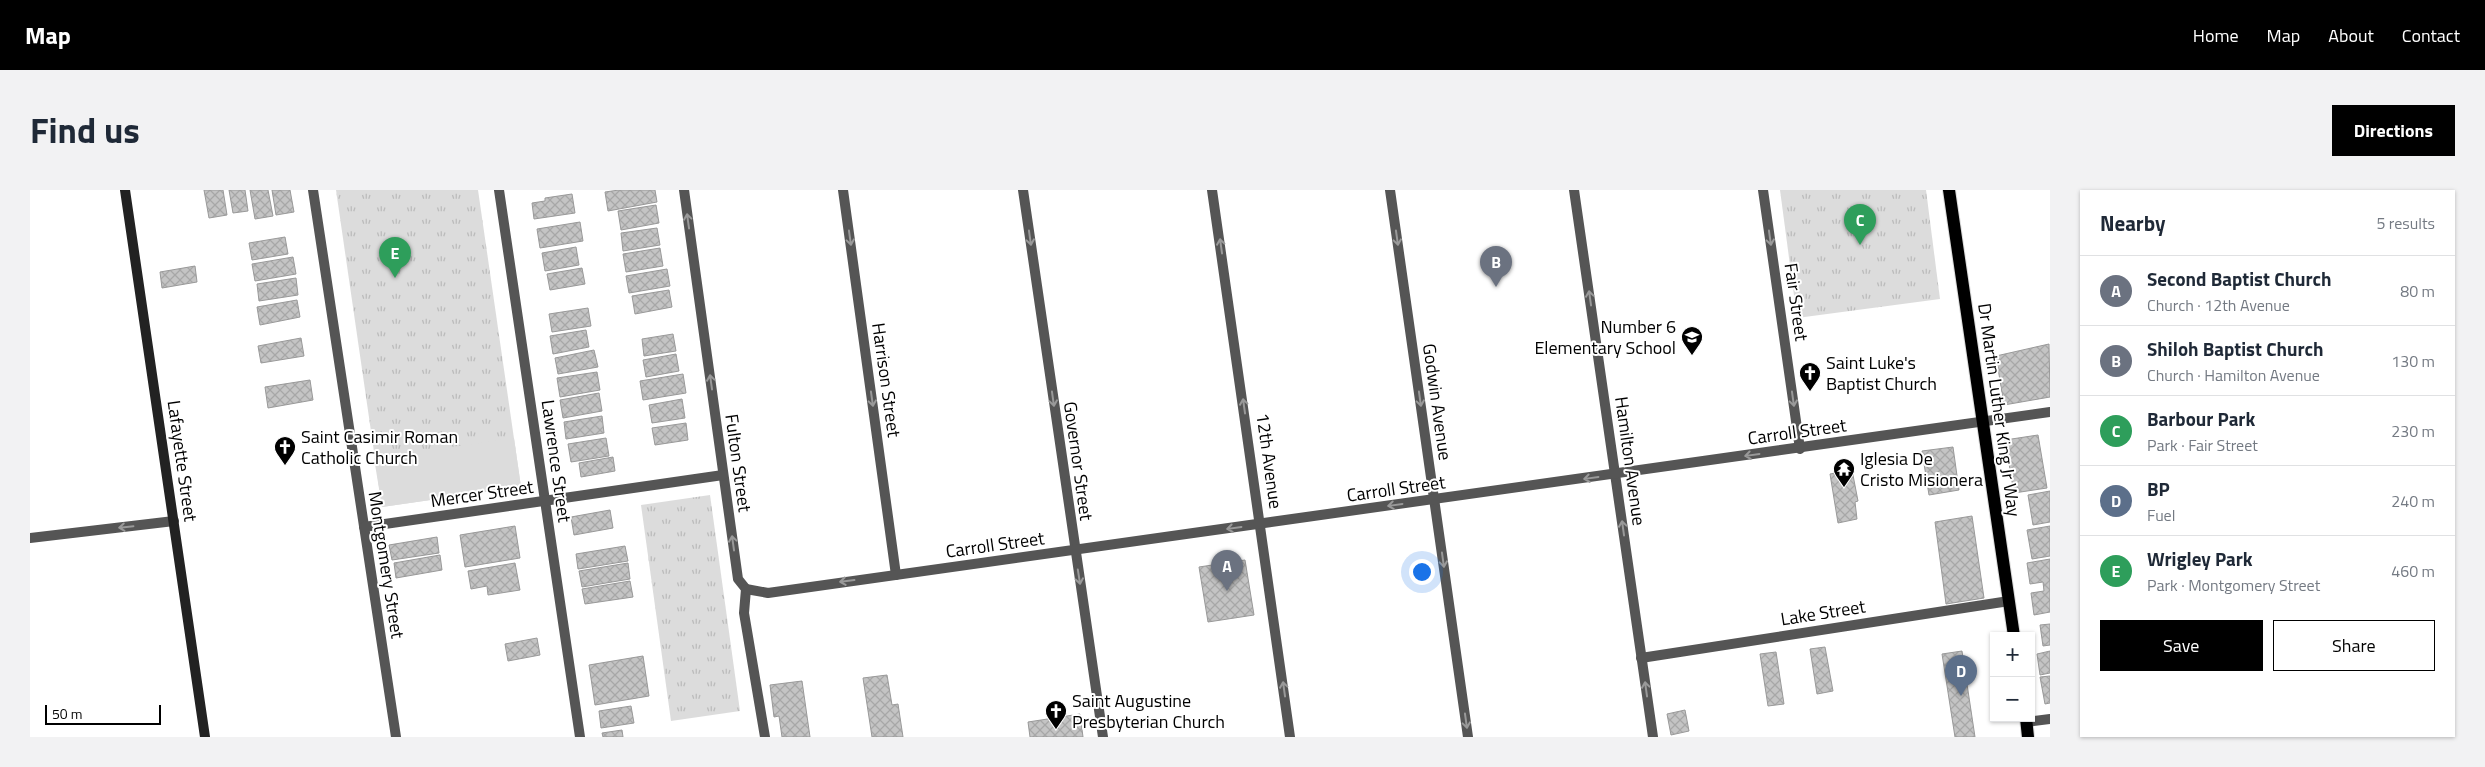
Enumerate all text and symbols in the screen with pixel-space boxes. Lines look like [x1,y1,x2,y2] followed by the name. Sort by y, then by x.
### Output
[25,17,71,53] text: Map
[2193,22,2239,49] text: Home
[2267,22,2300,49] text: Map
[2328,22,2374,49] text: About
[2402,22,2460,49] text: Contact
[30,103,140,157] text: Find us
[2332,105,2455,156] button: Directions
[1844,204,1876,245] pin: C
[2100,207,2165,239] text: Nearby
[2376,211,2435,235] text: 5 results
[683,214,693,230] one-way arrow
[845,230,855,246] one-way arrow
[1025,230,1035,246] one-way arrow
[1392,230,1402,246] one-way arrow
[1765,230,1775,246] one-way arrow
[379,237,411,278] pin: E
[1215,238,1225,254] one-way arrow
[1480,246,1512,287] pin: B
[1778,261,1815,343] street label: Fair Street
[2147,264,2332,293] text: Second Baptist Church
[2111,279,2121,303] text: A
[2400,279,2435,303] text: 80 m
[1584,290,1594,306] one-way arrow
[2147,293,2290,317] text: Church · 12th Avenue
[1971,302,2028,519] street label: Dr Martin Luther King Jr Way
[1534,313,1676,361] place label: Number 6 Elementary School
[865,321,908,440] street label: Harrison Street
[1680,325,1704,356] school or university icon: Number 6 Elementary School
[2147,334,2324,363] text: Shiloh Baptist Church
[1416,342,1459,462] street label: Godwin Avenue
[1826,349,1937,397] place label: Saint Luke's Baptist Church
[2111,349,2121,373] text: B
[2391,349,2435,373] text: 130 m
[1798,361,1822,392] church icon: Saint Luke's Baptist Church
[2147,363,2320,387] text: Church · Hamilton Avenue
[706,374,716,390] one-way arrow
[867,391,877,407] one-way arrow
[1048,391,1058,407] one-way arrow
[1415,391,1425,407] one-way arrow
[1788,391,1798,407] one-way arrow
[1608,395,1653,527] street label: Hamilton Avenue
[535,398,579,525] street label: Lawrence Street
[161,399,204,524] street label: Lafayette Street
[1239,399,1249,415] one-way arrow
[1057,400,1100,523] street label: Governor Street
[2147,404,2255,433] text: Barbour Park
[1249,411,1290,511] street label: 12th Avenue
[1746,411,1849,452] street label: Carroll Street
[718,412,759,514] street label: Fulton Street
[2112,419,2120,443] text: C
[2391,419,2435,443] text: 230 m
[301,423,458,471] place label: Saint Casimir Roman Catholic Church
[2147,433,2258,457] text: Park · Fair Street
[273,435,297,466] church icon: Saint Casimir Roman Catholic Church
[1860,445,1983,493] place label: Iglesia De Cristo Misionera
[1744,451,1760,461] one-way arrow
[1832,457,1856,488] temple icon: Iglesia De Cristo Misionera
[1345,468,1448,509] street label: Carroll Street
[429,473,536,514] street label: Mercer Street
[1583,473,1599,483] one-way arrow
[2147,474,2170,503] text: BP
[362,489,412,641] street label: Montgomery Street
[2111,489,2121,513] text: D
[2391,489,2435,513] text: 240 m
[1387,500,1403,510] one-way arrow
[2147,503,2175,527] text: Fuel
[1617,520,1627,536] one-way arrow
[118,522,134,532] one-way arrow
[1226,523,1242,533] one-way arrow
[944,524,1047,565] street label: Carroll Street
[728,536,738,552] one-way arrow
[2147,544,2253,573] text: Wrigley Park
[1211,550,1243,591] pin: A
[1438,552,1448,568] one-way arrow
[1409,559,1435,585] your location
[2112,559,2120,583] text: E
[2391,559,2435,583] text: 460 m
[1074,569,1084,585] one-way arrow
[2147,573,2320,597] text: Park · Montgomery Street
[839,576,855,586] one-way arrow
[1779,592,1868,633] street label: Lake Street
[2100,620,2263,671] button: Save
[2273,620,2435,671] button: Share
[1990,632,2035,722] map controls
[1990,632,2035,677] button: +
[1945,655,1977,696] pin: D
[1990,677,2035,722] button: −
[1279,681,1289,697] one-way arrow
[1641,681,1651,697] one-way arrow
[1072,687,1225,735] place label: Saint Augustine Presbyterian Church
[1044,699,1068,730] church icon: Saint Augustine Presbyterian Church
[45,702,161,725] scale bar
[52,703,82,724] text: 50 m
[1461,712,1471,728] one-way arrow

